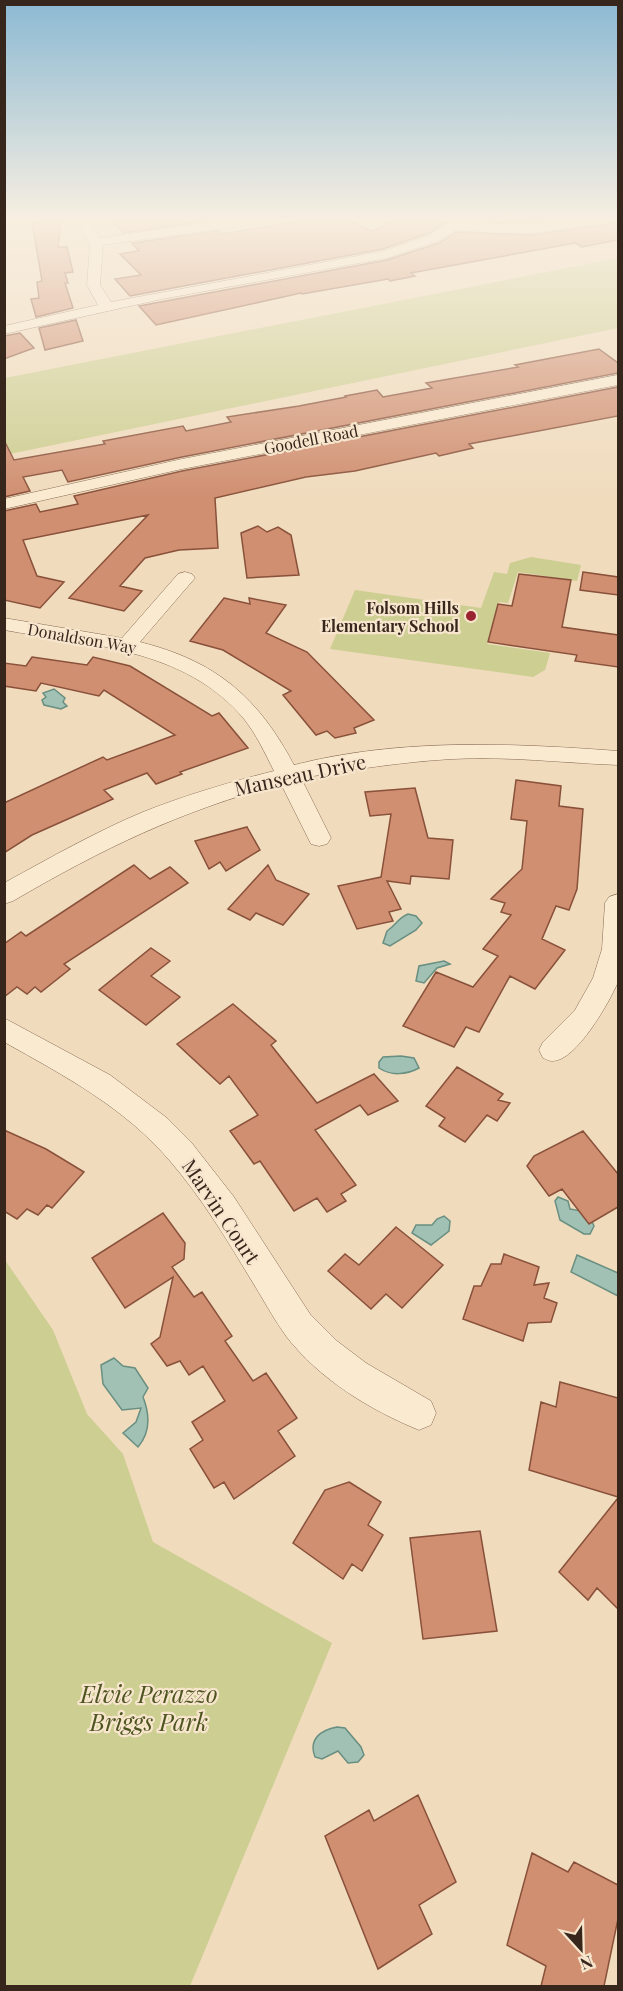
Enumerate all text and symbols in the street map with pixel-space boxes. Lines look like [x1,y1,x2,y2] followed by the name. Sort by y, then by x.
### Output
[262,420,360,458] street label: Goodell Road
[321,597,459,636] place label: Folsom Hills Elementary School
[464,609,478,623] marker: Folsom Hills Elementary School
[26,618,138,658] street label: Donaldson Way
[232,747,368,801] street label: Manseau Drive
[177,1153,268,1269] street label: Marvin Court
[79,1677,218,1737] park label: Elvie Perazzo Briggs Park
[551,1919,611,1979] north arrow
[577,1951,596,1975] text: N

